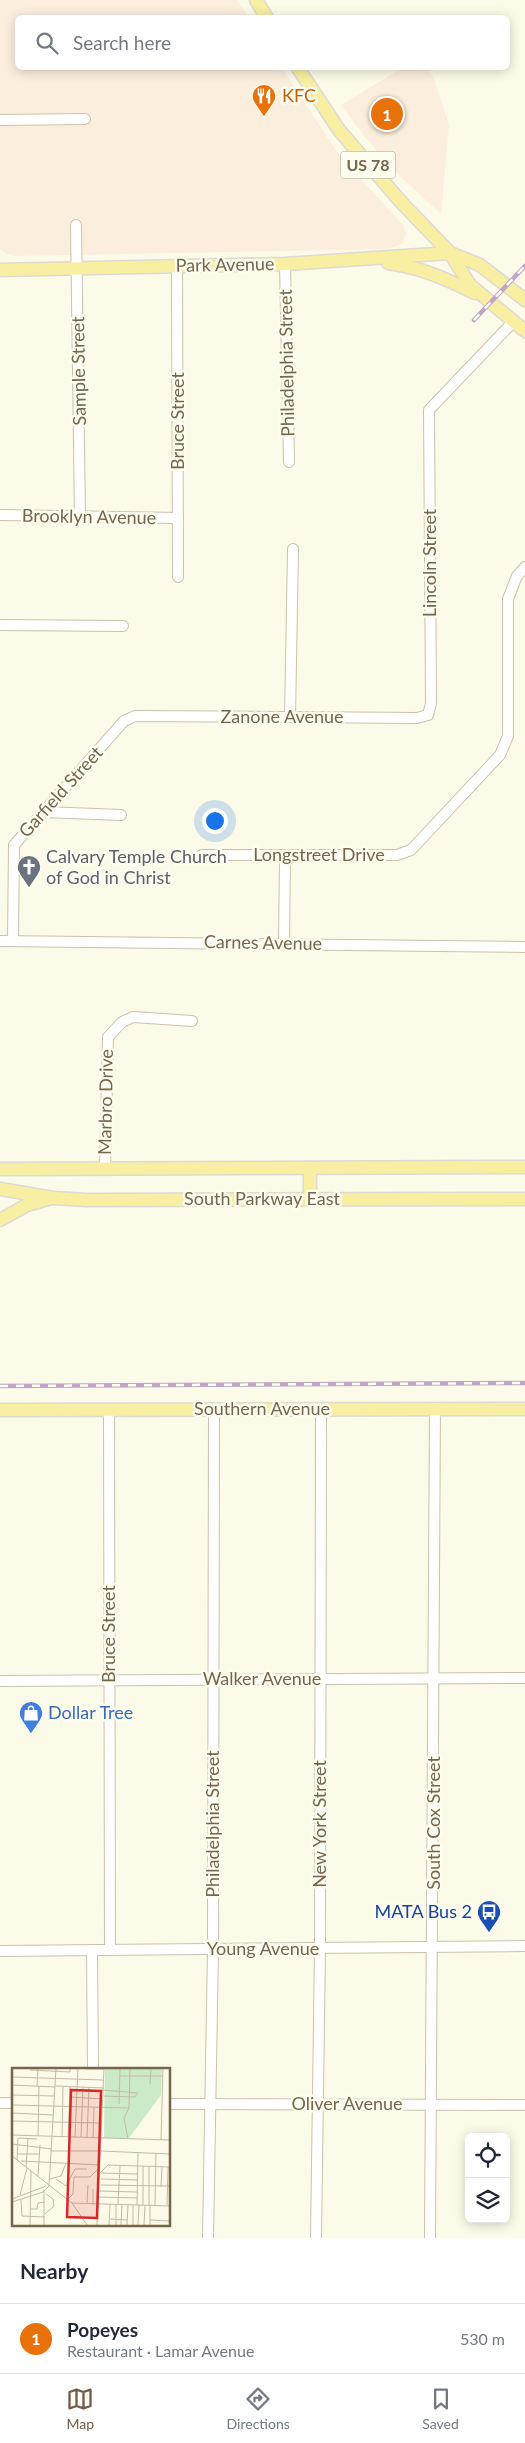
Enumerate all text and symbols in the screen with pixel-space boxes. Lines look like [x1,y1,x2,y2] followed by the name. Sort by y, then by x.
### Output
[15,15,510,70] search box
[33,29,61,57] icon: search
[73,31,171,54] text: Search here
[251,83,277,117] restaurant icon: KFC
[282,84,316,106] place label: KFC
[371,95,403,133] pin: 1
[340,152,396,178] road number: US 78
[175,252,275,276] street label: Park Avenue
[274,289,298,437] street label: Philadelphia Street
[66,316,90,426] street label: Sample Street
[166,371,188,470] street label: Bruce Street
[22,504,156,528] street label: Brooklyn Avenue
[418,508,440,617] street label: Lincoln Street
[220,705,344,727] street label: Zanone Avenue
[14,741,107,841] street label: Garfield Street
[202,808,228,834] your location
[253,843,385,865] street label: Longstreet Drive
[46,845,227,888] place label: Calvary Temple Church of God in Christ
[16,854,42,888] church icon: Calvary Temple Church of God in Christ
[204,930,322,954] street label: Carnes Avenue
[93,1049,117,1155] street label: Marbro Drive
[184,1187,340,1209] street label: South Parkway East
[194,1397,330,1419] street label: Southern Avenue
[97,1584,119,1683] street label: Bruce Street
[203,1667,321,1689] street label: Walker Avenue
[18,1700,44,1734] shop icon: Dollar Tree
[48,1701,133,1723] place label: Dollar Tree
[201,1750,223,1898] street label: Philadelphia Street
[422,1756,444,1890] street label: South Cox Street
[308,1760,330,1888] street label: New York Street
[476,1899,502,1933] bus stop icon: MATA Bus 2
[374,1900,472,1922] place label: MATA Bus 2
[207,1937,319,1959] street label: Young Avenue
[12,2068,170,2226] inset map
[291,2092,403,2114] street label: Oliver Avenue
[465,2133,510,2223] map controls
[465,2133,510,2178] button: locate
[465,2178,510,2223] button: layers
[20,2258,88,2283] text: Nearby
[67,2318,138,2341] text: Popeyes
[31,2329,41,2348] text: 1
[460,2329,505,2348] text: 530 m
[67,2341,254,2360] text: Restaurant · Lamar Avenue
[66,2385,94,2432] tab: Map
[227,2385,290,2432] tab: Directions
[422,2385,459,2432] tab: Saved

